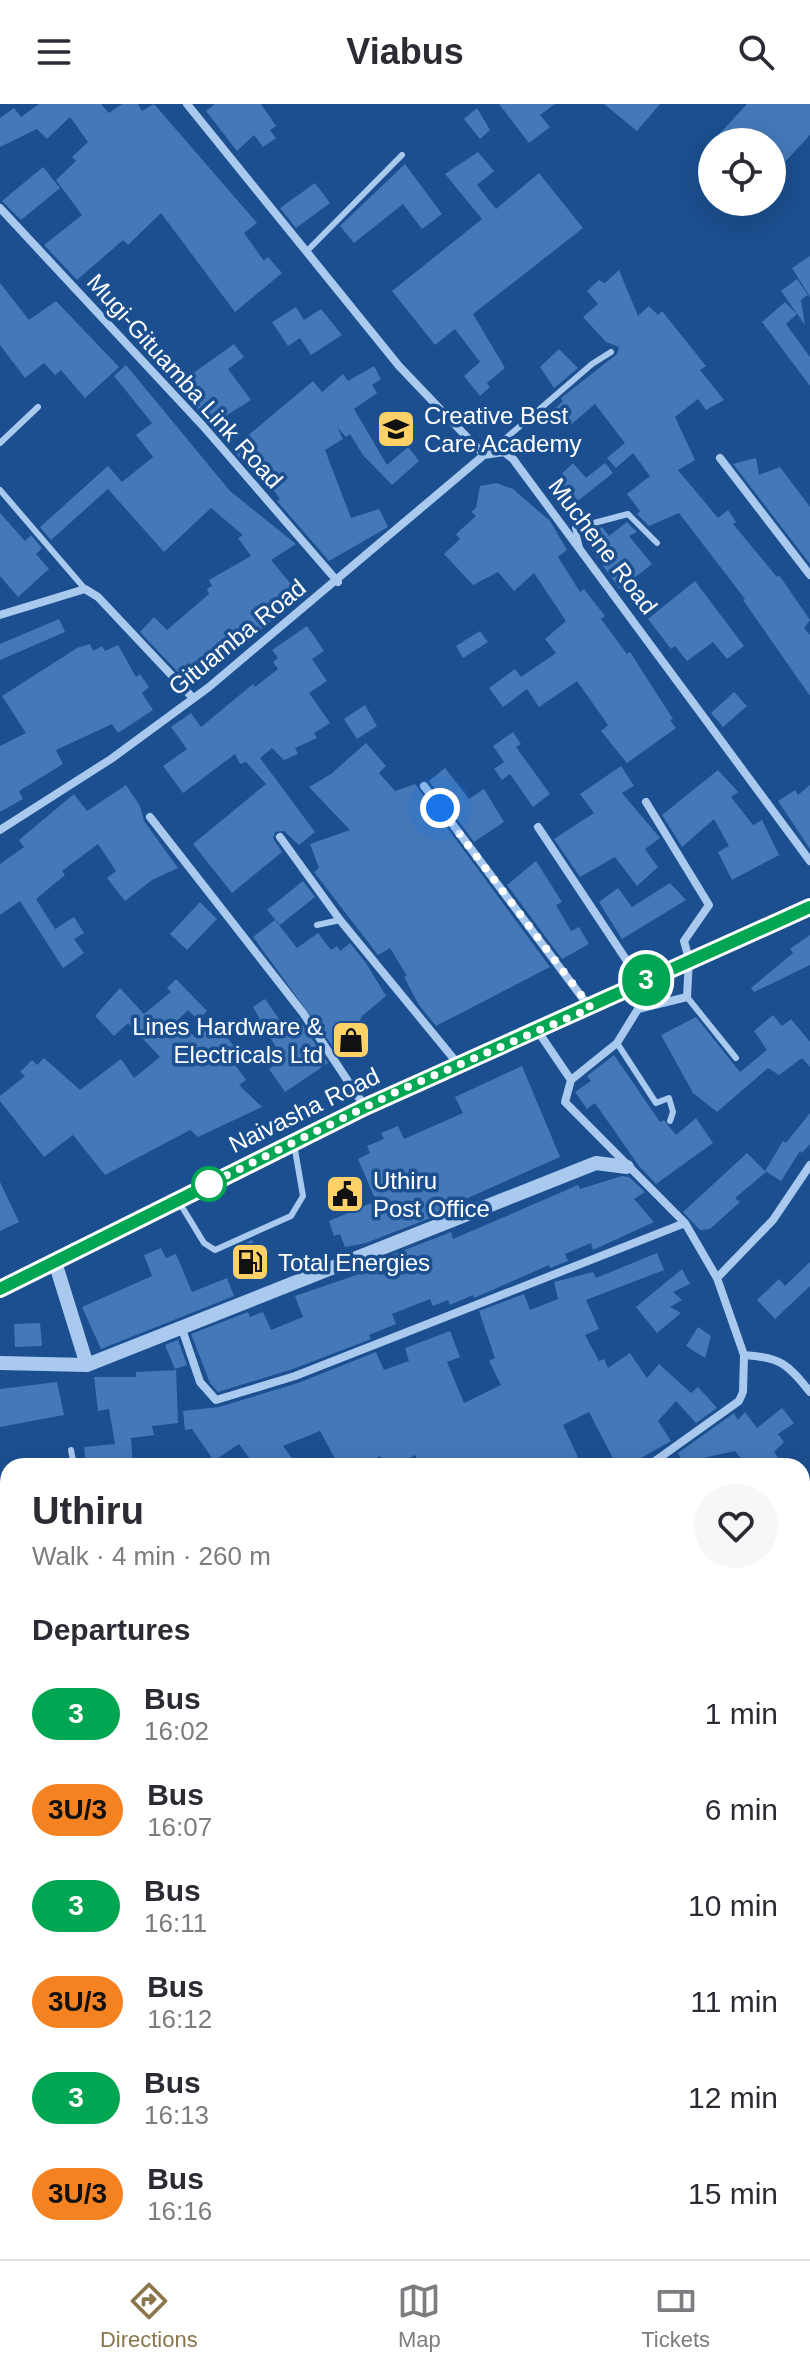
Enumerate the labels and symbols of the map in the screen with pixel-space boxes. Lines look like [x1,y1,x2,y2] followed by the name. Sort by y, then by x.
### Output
[82,268,288,494] street label: Mugi-Gituamba Link Road
[424,402,581,457] place label: Creative Best Care Academy
[375,408,417,450] school or university icon: Creative Best Care Academy
[543,473,663,619] street label: Muchene Road
[163,574,311,700] street label: Gituamba Road
[420,788,460,828] your location
[620,954,672,1006] line badge: 3
[132,1013,323,1068] place label: Lines Hardware & Electricals Ltd
[330,1019,372,1061] shop icon: Lines Hardware & Electricals Ltd
[224,1062,384,1158] street label: Naivasha Road
[192,1167,226,1201] unlabelled marker
[373,1167,490,1222] place label: Uthiru Post Office
[324,1173,366,1215] public building icon: Uthiru Post Office
[229,1241,271,1283] fuel station icon: Total Energies
[278,1249,430,1276] place label: Total Energies

